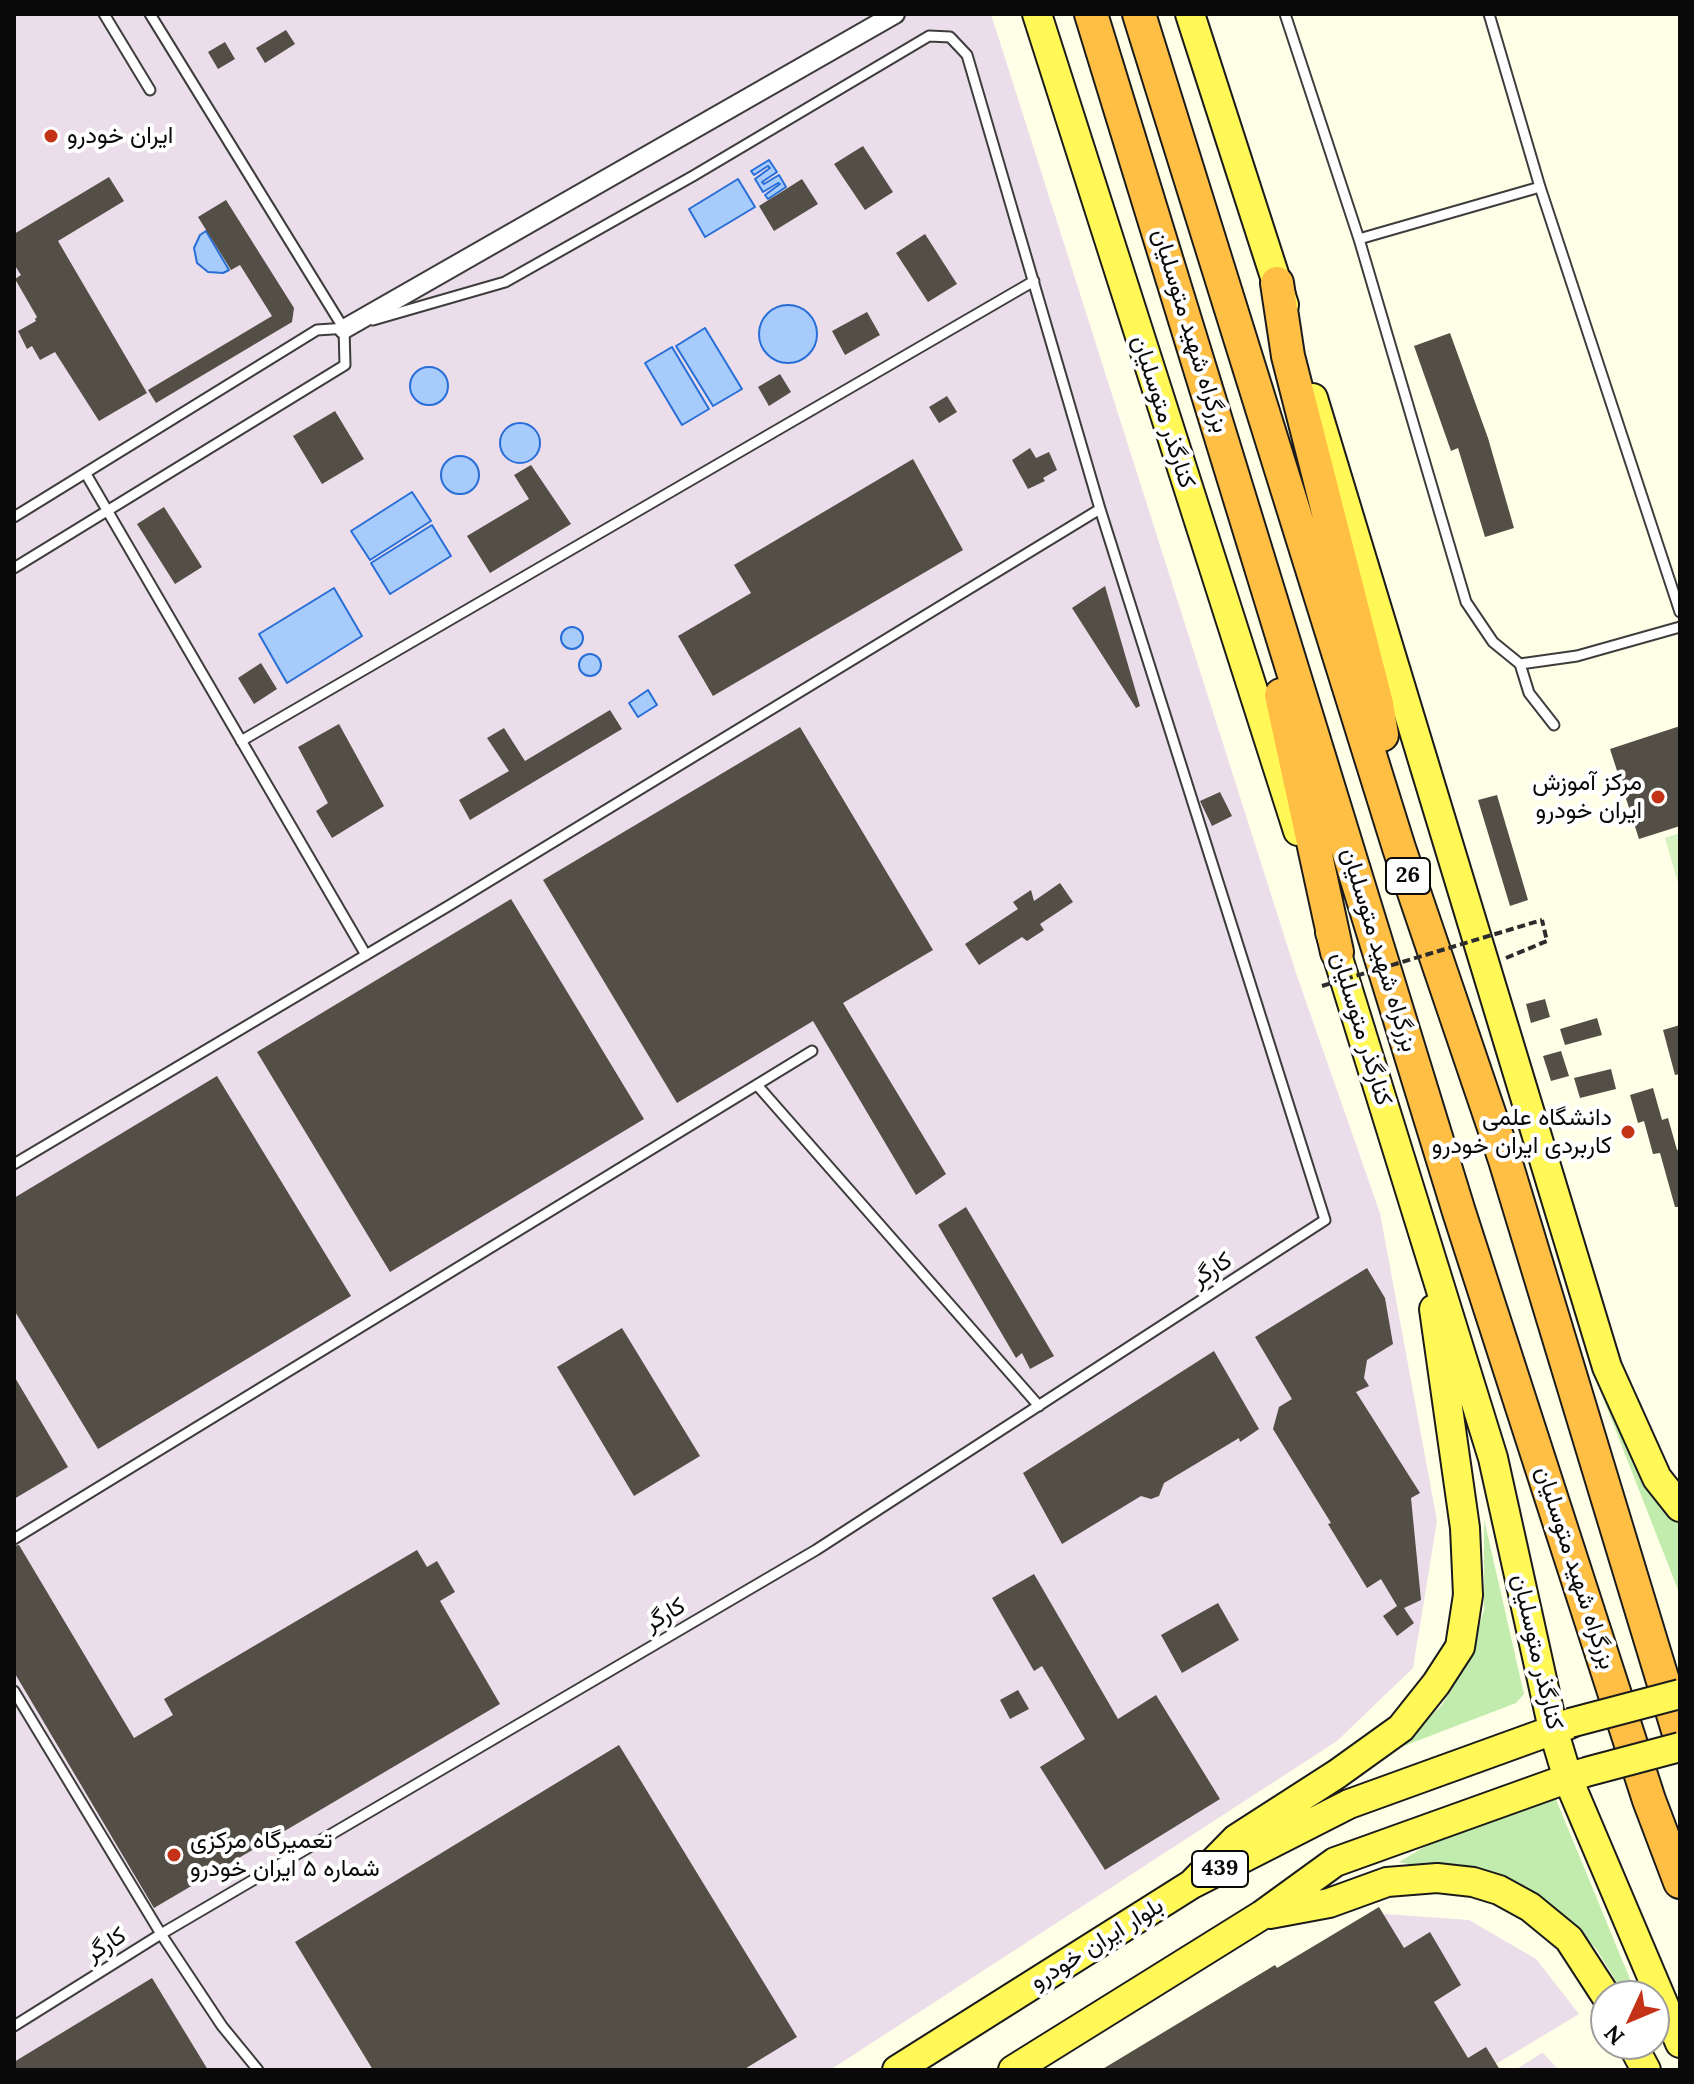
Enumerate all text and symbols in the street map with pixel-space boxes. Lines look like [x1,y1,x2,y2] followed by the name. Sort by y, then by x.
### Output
[67,122,173,150] place label: ایران خودرو
[42,127,60,145] marker: ایران خودرو
[1145,226,1235,436] street label: بزرگراه شهید متوسلیان
[1125,332,1201,492] street label: کنارگذر متوسلیان
[1532,769,1642,825] place label: مرکز آموزش ایران خودرو
[1649,788,1667,806] marker: مرکز آموزش ایران خودرو
[1334,845,1424,1055] street label: بزرگراه شهید متوسلیان
[1386,858,1430,894] road number: 26
[1324,949,1398,1109] street label: کنارگذر متوسلیان
[1432,1104,1612,1160] place label: دانشگاه علمی کاربردی ایران خودرو
[1619,1123,1637,1141] marker: دانشگاه علمی کاربردی ایران خودرو
[1186,1246,1238,1294] street label: کارگر
[1529,1463,1621,1673] street label: بزرگراه شهید متوسلیان
[1505,1571,1569,1733] street label: کنارگذر متوسلیان
[639,1592,691,1638] street label: کارگر
[190,1827,380,1883] place label: تعمیرگاه مرکزی شماره ۵ ایران خودرو
[165,1846,183,1864] marker: تعمیرگاه مرکزی شماره ۵ ایران خودرو
[1192,1851,1248,1887] road number: 439
[1025,1892,1169,1996] street label: بلوار ایران خودرو
[80,1921,132,1969] street label: کارگر
[1590,1980,1670,2060] north arrow
[1598,2019,1630,2051] text: N

